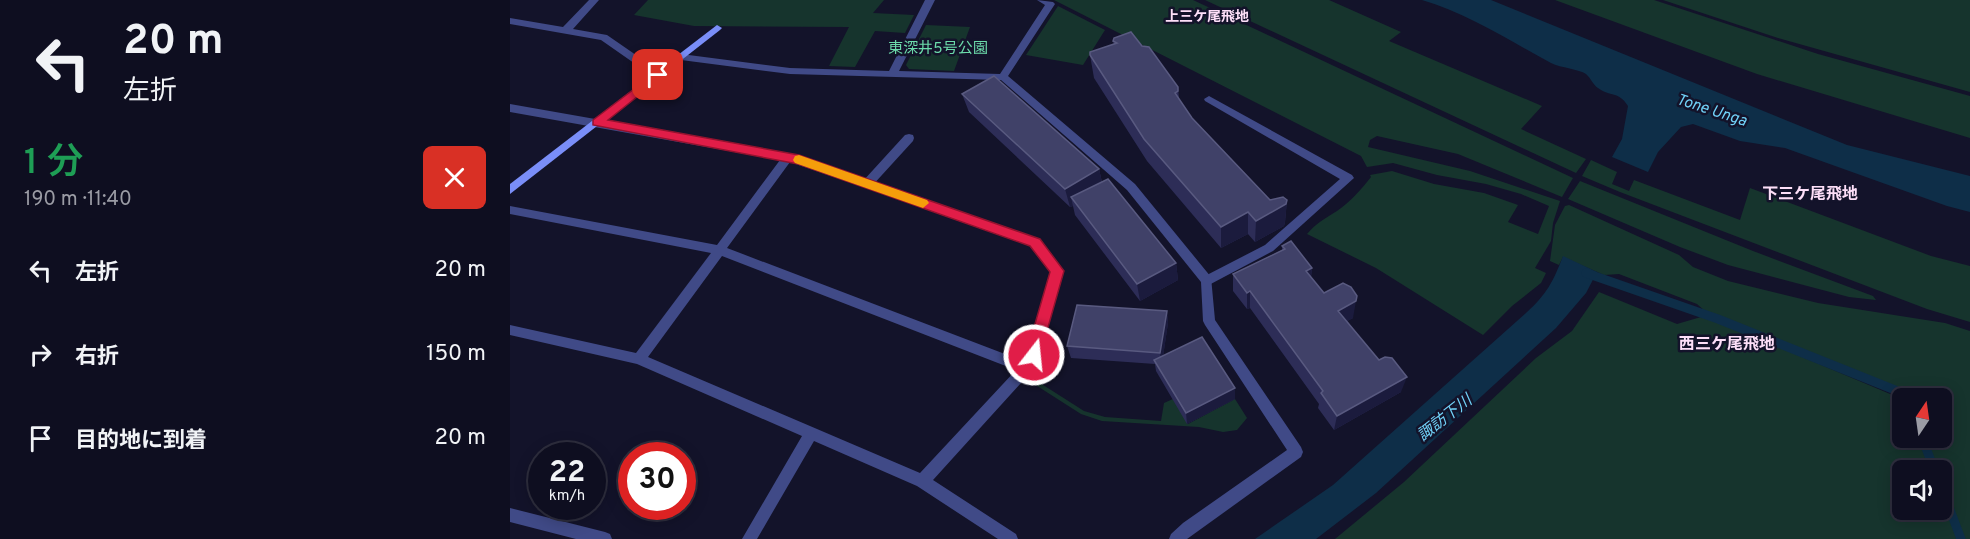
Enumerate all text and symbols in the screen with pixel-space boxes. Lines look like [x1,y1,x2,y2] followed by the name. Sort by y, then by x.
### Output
[1165,9,1249,26] district label: 上三ケ尾飛地
[123,16,224,69] text: 20 m
[24,24,102,102] icon: left
[888,39,988,59] park label: 東深井5号公園
[632,49,683,100] pin
[641,58,674,91] icon: arrive
[123,75,177,109] text: 左折
[1674,90,1750,132] water label: Tone Unga
[24,141,83,187] text: 1 分
[423,146,486,209] button: close
[1762,185,1858,205] district label: 下三ケ尾飛地
[24,187,132,213] text: 190 m · 11:40
[24,254,57,287] icon: left
[435,257,486,284] text: 20 m
[75,260,119,287] text: 左折
[1002,323,1066,387] position arrow
[1679,335,1775,355] district label: 西三ケ尾飛地
[24,338,57,371] icon: right
[426,341,486,368] text: 150 m
[75,344,119,371] text: 右折
[1892,388,1952,448] north arrow
[1892,388,1952,520] map controls
[1414,390,1478,446] water label: 諏訪下川
[24,422,57,455] icon: arrive
[435,425,486,452] text: 20 m
[75,428,207,455] text: 目的地に到着
[618,442,696,520] speed limit sign: 30
[549,455,585,492] text: 22
[1892,460,1952,520] button: sound
[549,487,585,506] text: km/h

